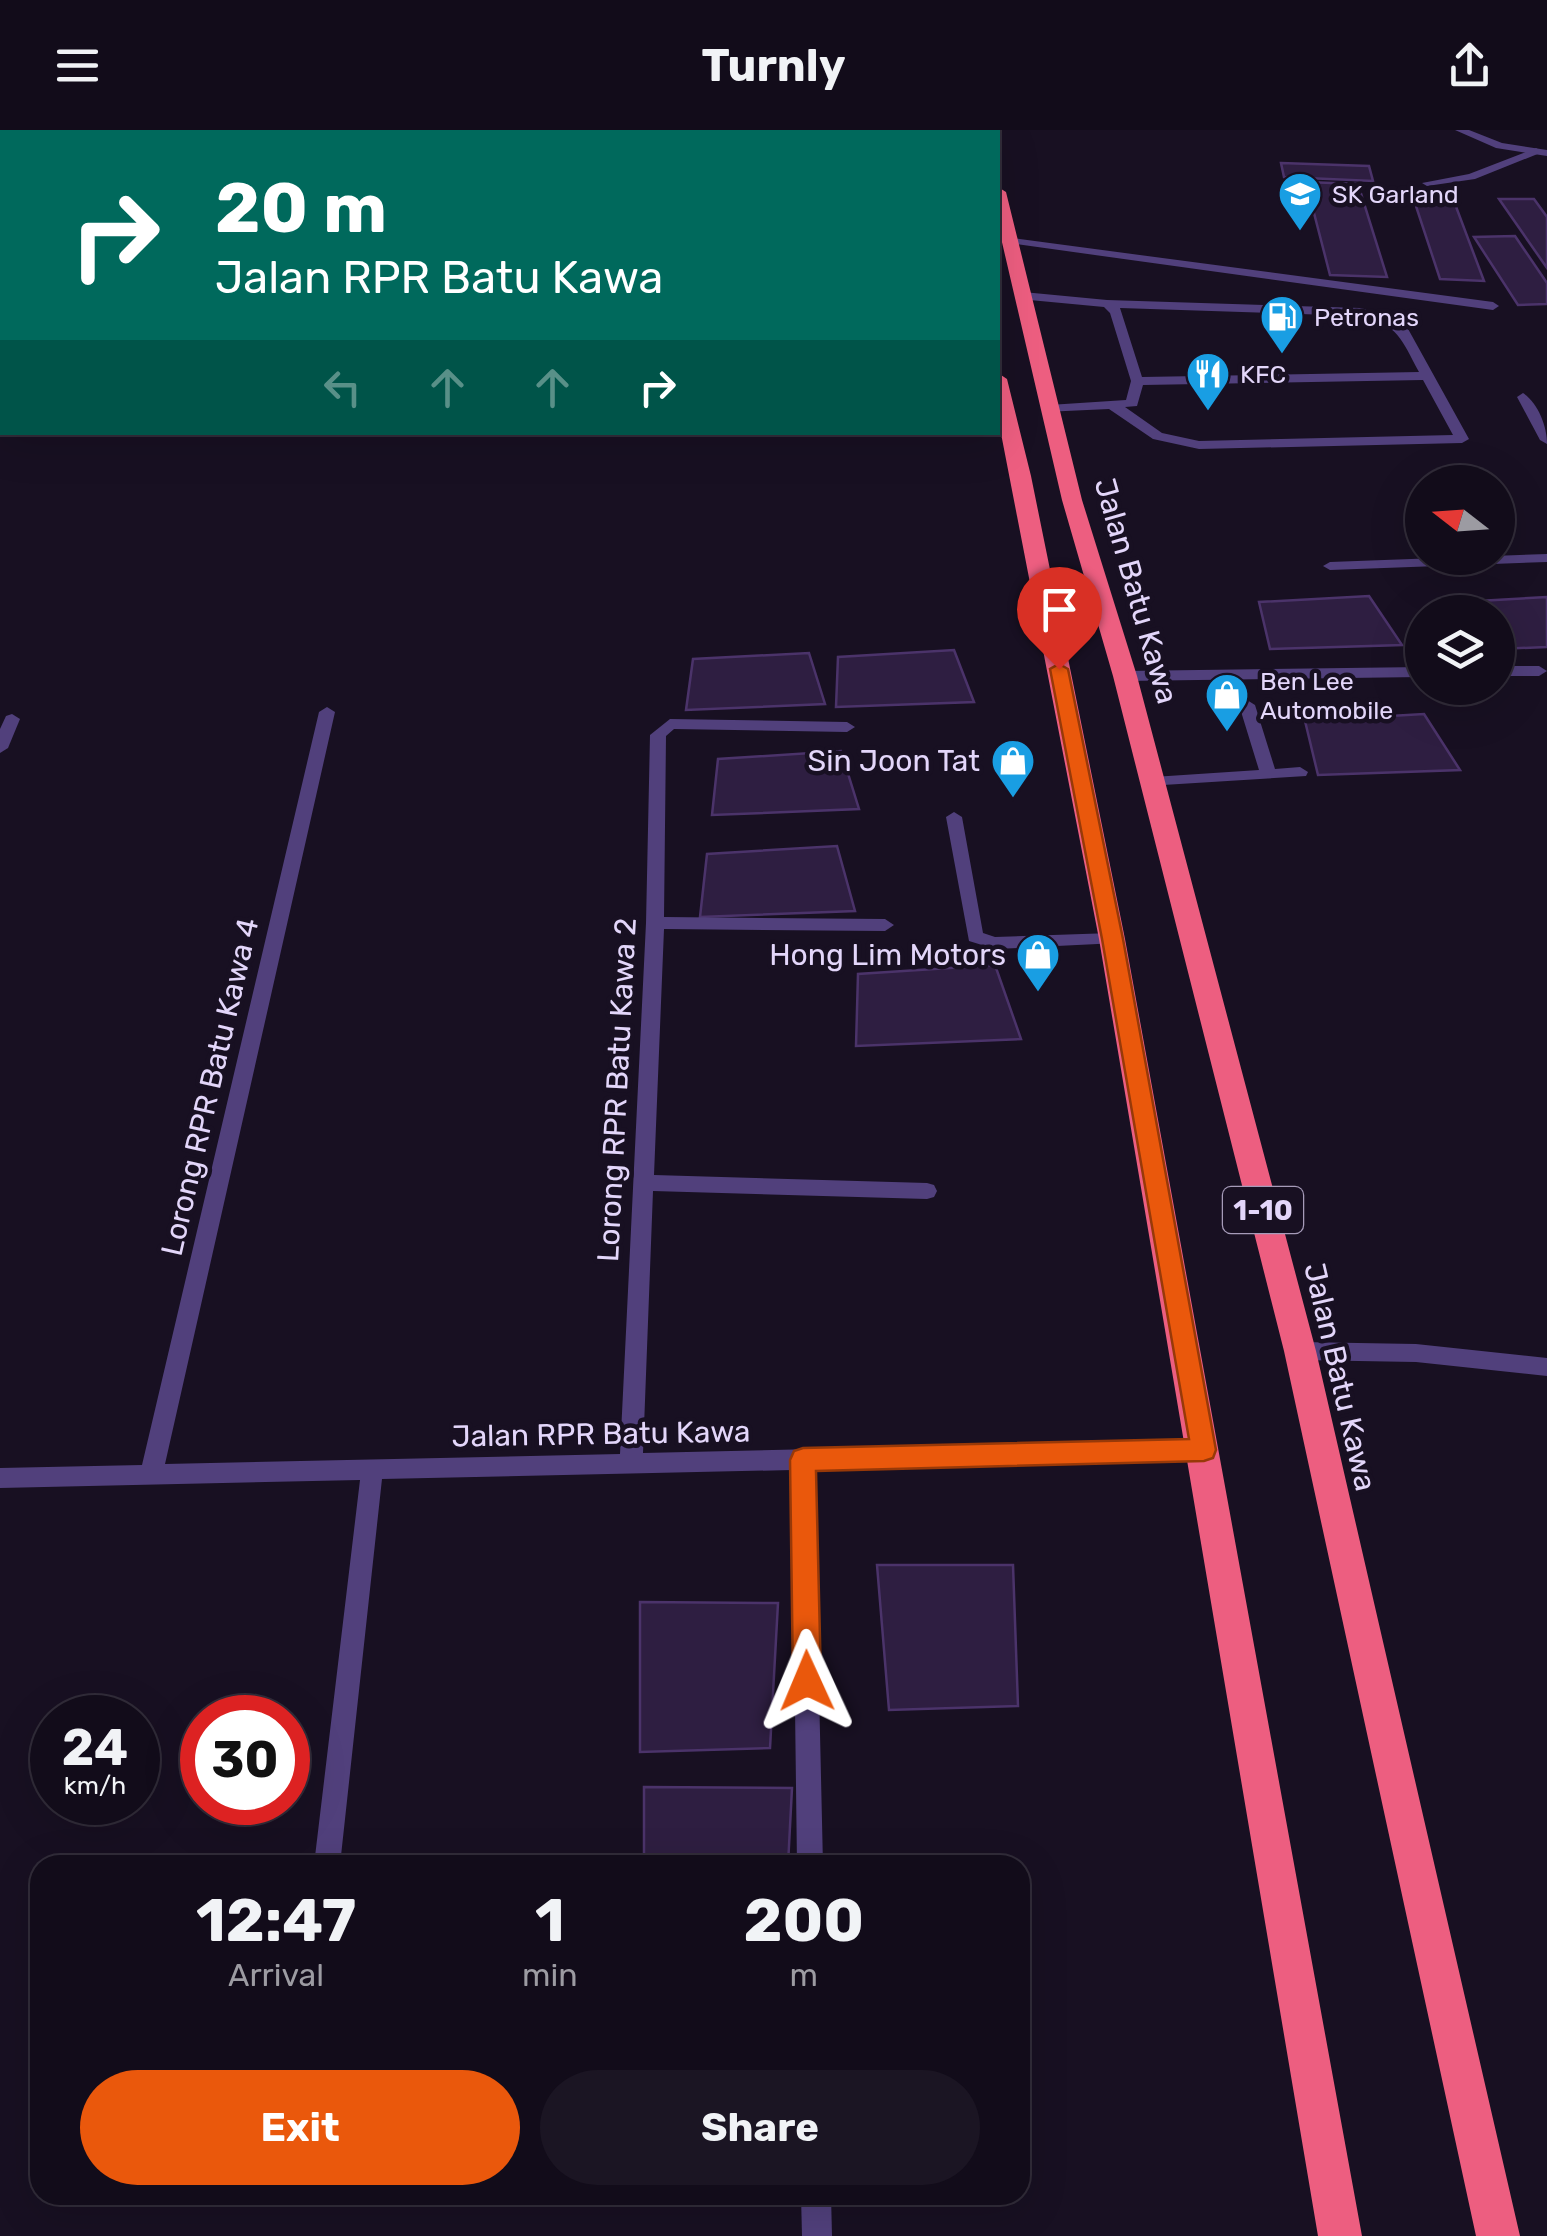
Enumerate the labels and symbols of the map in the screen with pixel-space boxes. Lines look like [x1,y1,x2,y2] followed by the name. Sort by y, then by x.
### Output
[1277,171,1323,232] school or university icon: SK Garland
[1332,180,1459,209] place label: SK Garland
[1259,294,1305,355] fuel station icon: Petronas
[1314,303,1419,332] place label: Petronas
[1185,351,1231,412] restaurant icon: KFC
[1240,360,1286,389] place label: KFC
[1405,465,1515,575] north arrow
[1087,474,1185,708] street label: Jalan Batu Kawa
[1017,567,1102,670] pin
[1260,667,1393,725] place label: Ben Lee Automobile
[1204,672,1250,733] shop icon: Ben Lee Automobile
[990,738,1036,799] shop icon: Sin Joon Tat
[808,743,980,779] place label: Sin Joon Tat
[154,915,266,1259] street label: Lorong RPR Batu Kawa 4
[590,917,644,1263] street label: Lorong RPR Batu Kawa 2
[1015,932,1061,993] shop icon: Hong Lim Motors
[769,937,1006,973] place label: Hong Lim Motors
[1223,1187,1303,1233] road number: 1-10
[1296,1259,1384,1495] street label: Jalan Batu Kawa
[451,1413,751,1455] street label: Jalan RPR Batu Kawa
[755,1629,859,1733] position arrow
[180,1695,310,1825] speed limit sign: 30

